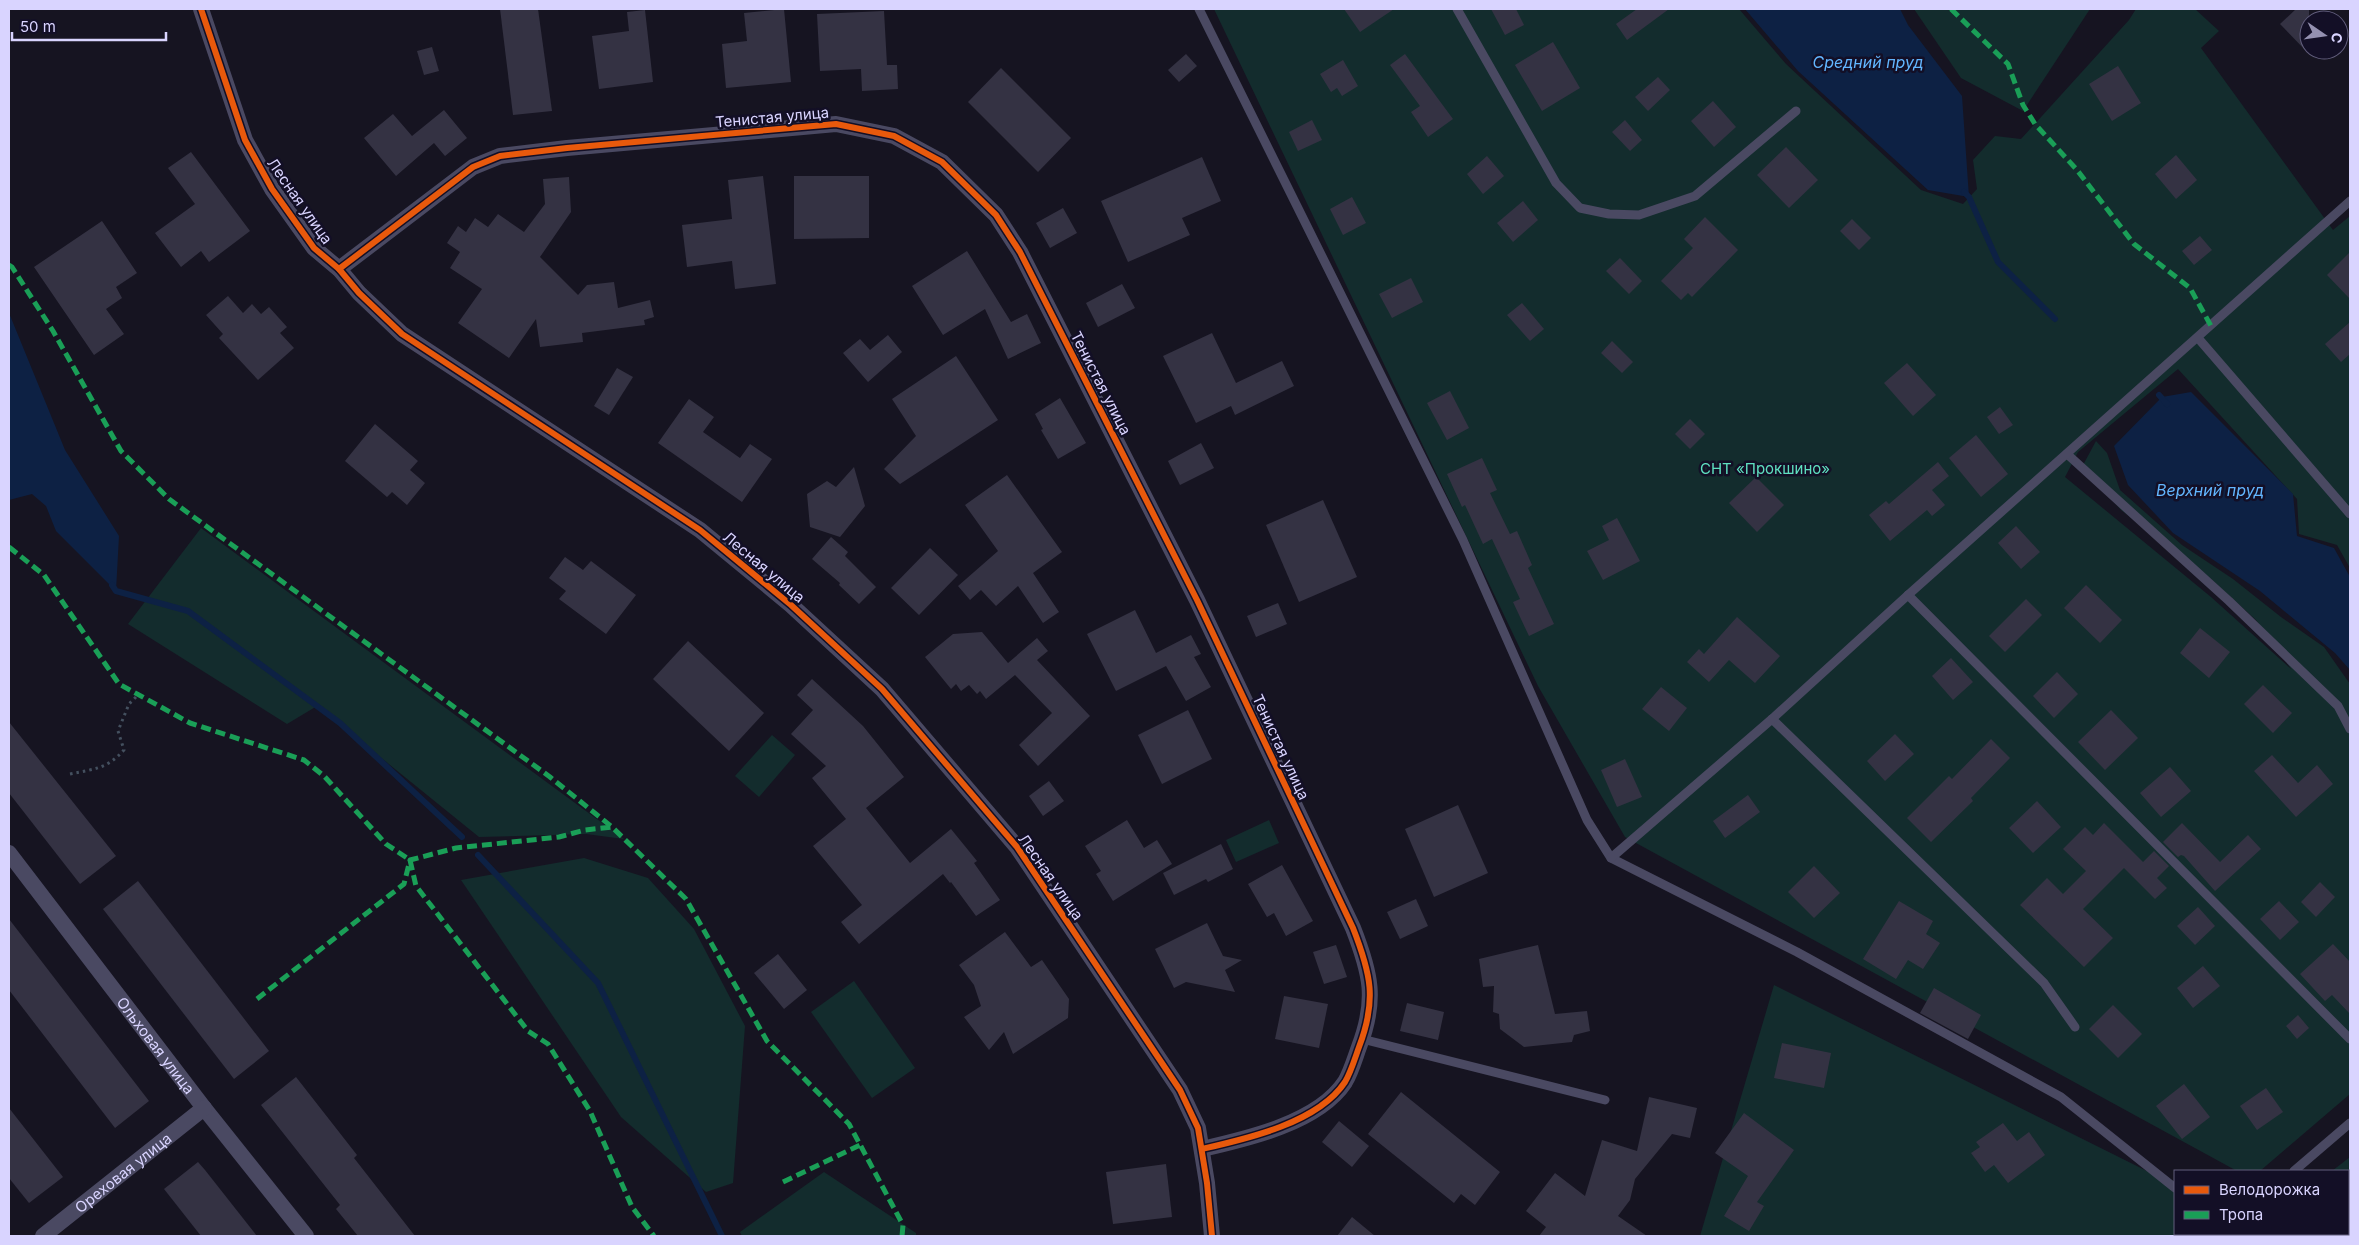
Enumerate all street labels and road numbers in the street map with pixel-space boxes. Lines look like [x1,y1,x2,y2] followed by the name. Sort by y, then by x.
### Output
[714,103,830,131] street label: Тенистая улица
[263,154,337,248] street label: Лесная улица
[1067,328,1135,438] street label: Тенистая улица
[719,527,809,607] street label: Лесная улица
[1248,691,1314,803] street label: Тенистая улица
[1014,830,1088,924] street label: Лесная улица
[113,993,199,1098] street label: Ольховая улица
[71,1128,175,1217] street label: Ореховая улица

